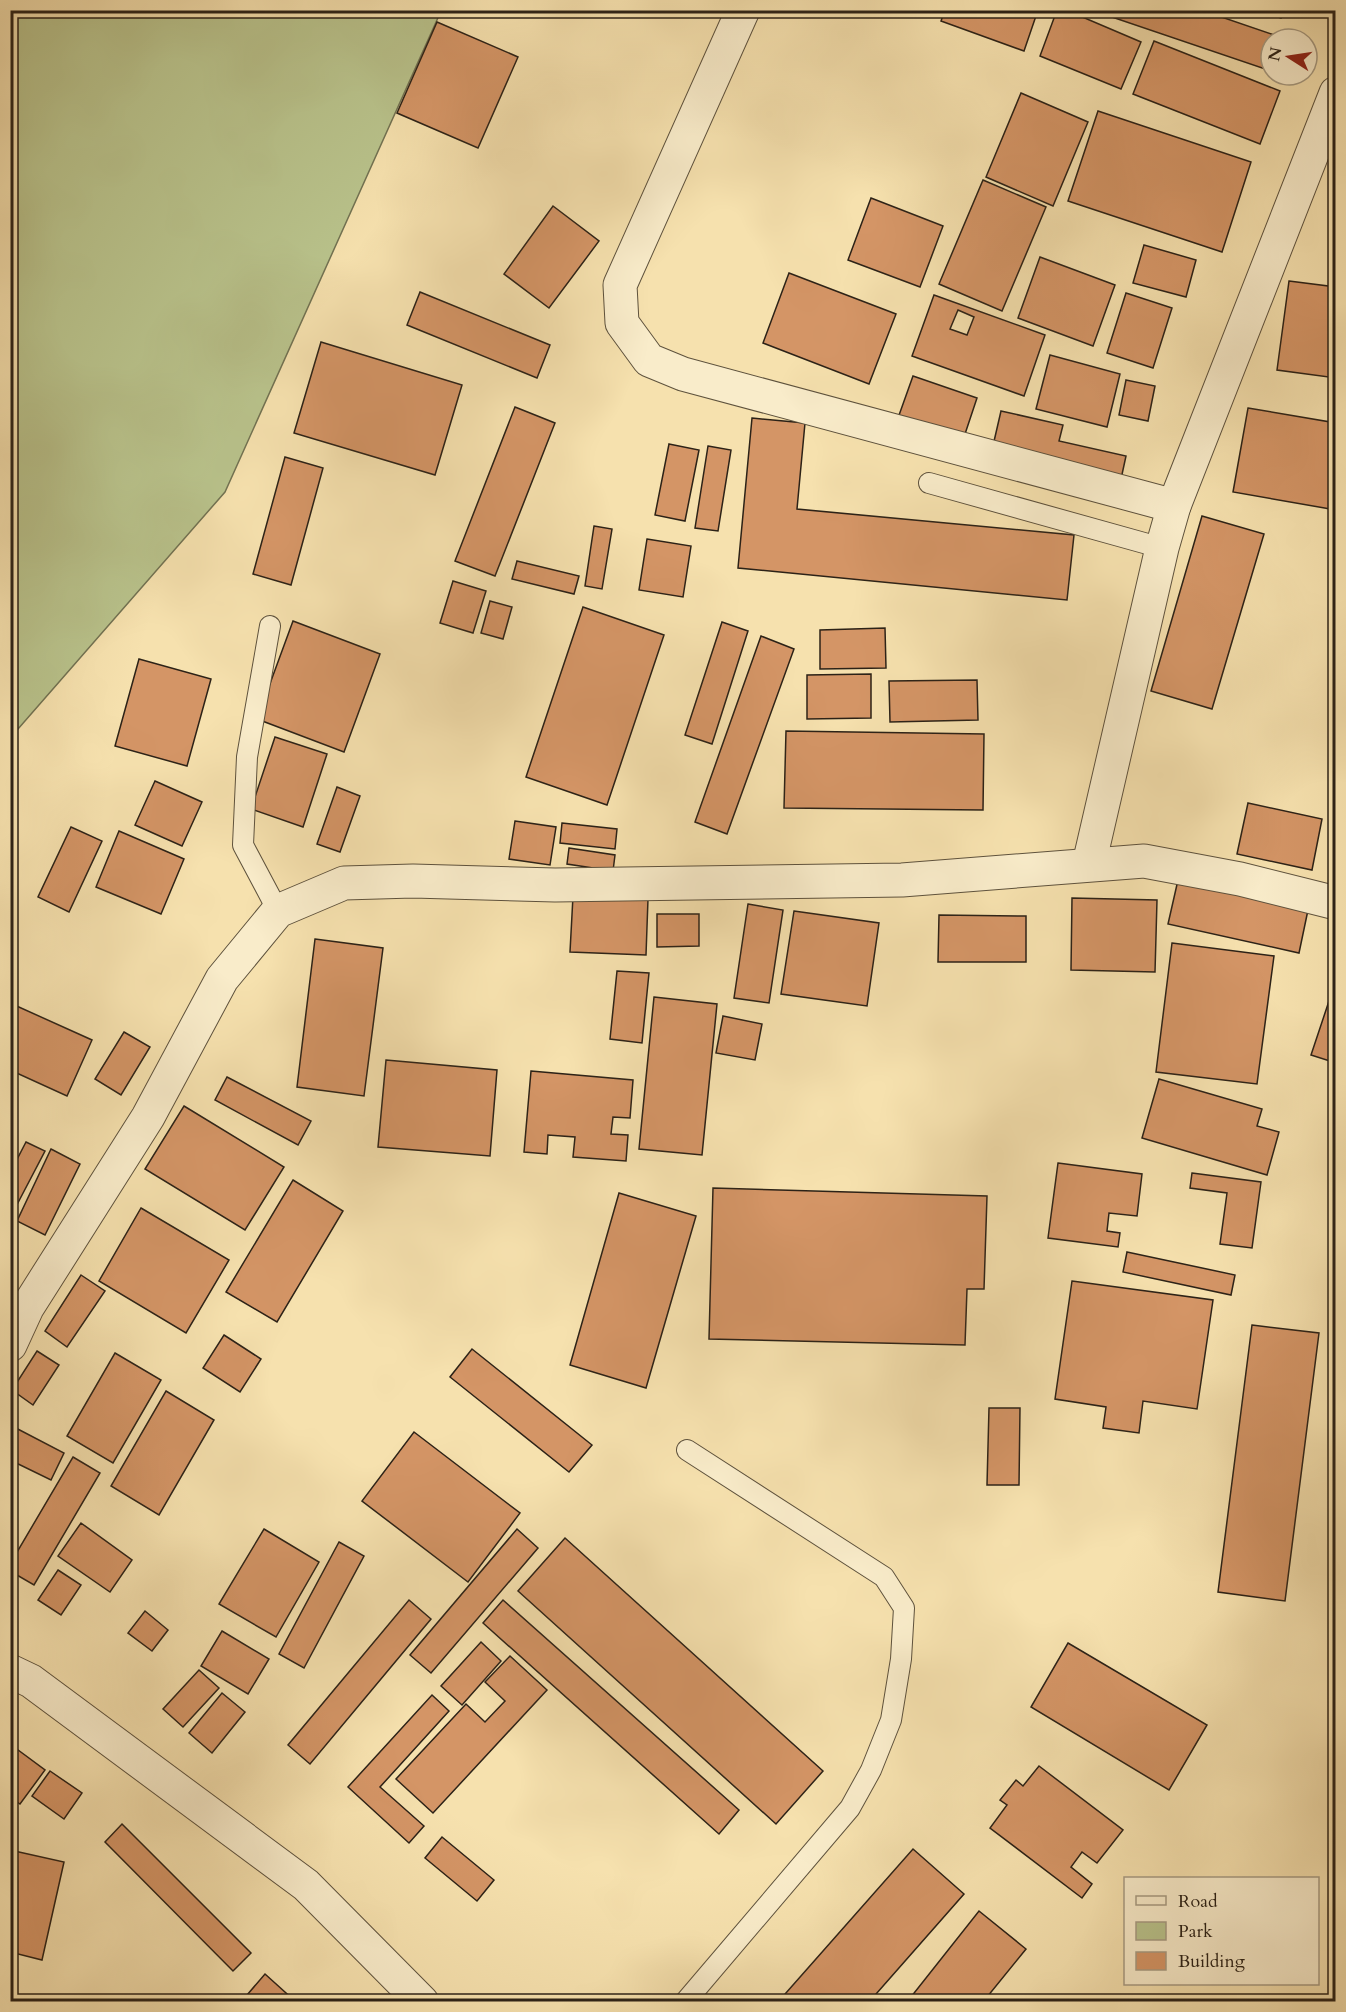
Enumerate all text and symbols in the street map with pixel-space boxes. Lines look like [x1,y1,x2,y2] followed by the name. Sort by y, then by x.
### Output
[1259,27,1319,87] north arrow
[1263,45,1288,63] text: N
[1124,1877,1319,1985] legend
[1178,1889,1218,1914] text: Road
[1178,1919,1213,1944] text: Park
[1178,1949,1246,1974] text: Building

